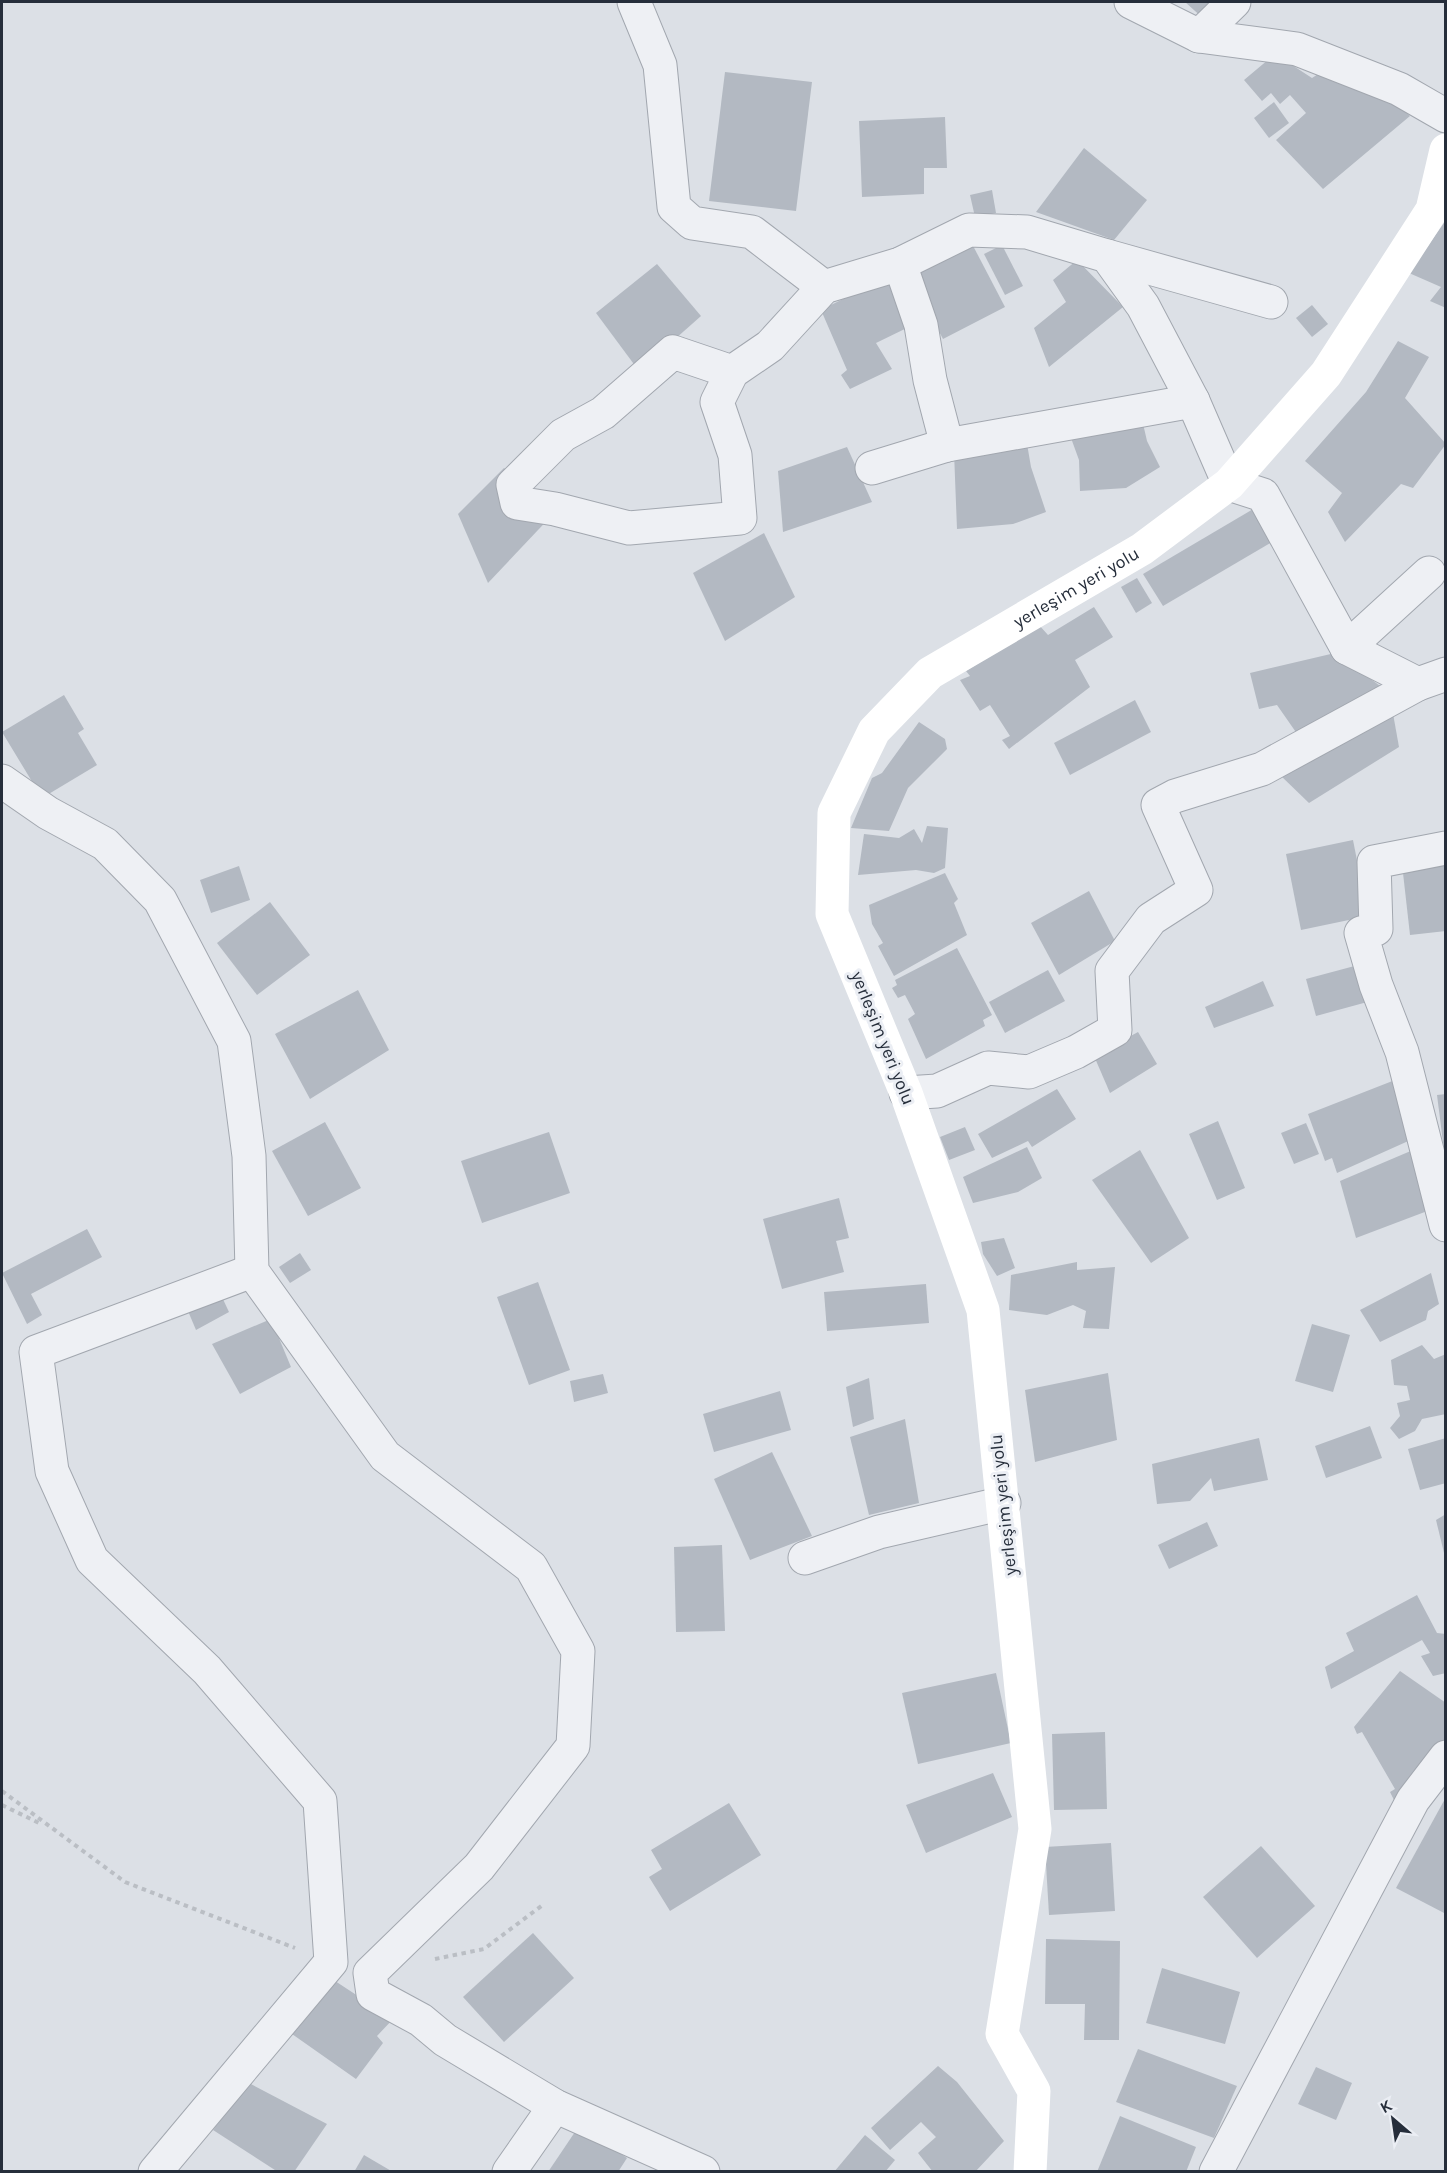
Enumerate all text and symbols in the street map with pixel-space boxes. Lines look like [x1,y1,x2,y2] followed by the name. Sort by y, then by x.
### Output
[1008,542,1143,633] street label: yerleşim yeri yolu
[846,967,920,1108] street label: yerleşim yeri yolu
[985,1433,1021,1578] street label: yerleşim yeri yolu
[1363,2089,1423,2149] north arrow
[1377,2095,1396,2117] text: K

